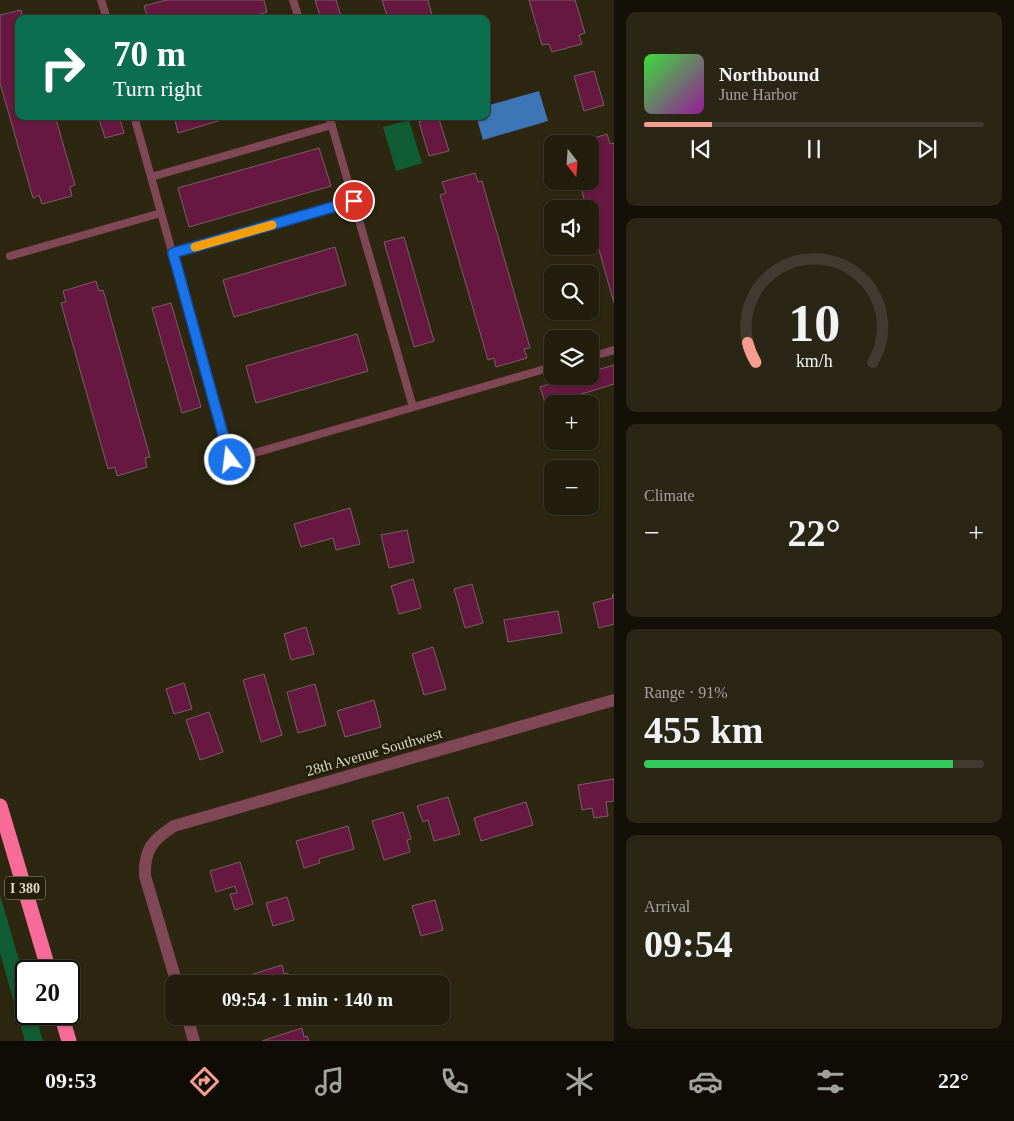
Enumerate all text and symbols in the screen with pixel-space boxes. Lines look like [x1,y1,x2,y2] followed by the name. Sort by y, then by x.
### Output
[30,35,95,100] icon: right
[113,35,186,74] text: 70 m
[719,64,819,85] text: Northbound
[113,76,202,101] text: Turn right
[719,86,798,103] text: June Harbor
[544,135,599,190] north arrow
[544,135,599,515] map controls
[687,135,715,163] icon: previous
[800,135,828,163] icon: pause
[913,135,941,163] icon: next
[333,180,375,222] pin
[340,187,368,215] icon: arrive
[544,200,599,255] button: sound
[544,265,599,320] button: search
[788,295,840,352] text: 10
[544,330,599,385] button: layers
[796,351,832,371] text: km/h
[544,395,599,450] button: +
[203,433,255,485] position arrow
[544,460,599,515] button: −
[644,487,695,504] text: Climate
[787,512,841,554] text: 22°
[644,517,660,548] text: −
[968,517,984,548] text: +
[644,684,728,701] text: Range · 91%
[644,709,763,751] text: 455 km
[304,725,445,779] street label: 28th Avenue Southwest
[5,876,45,900] road number: I 380
[644,898,690,915] text: Arrival
[644,923,733,965] text: 09:54
[15,960,80,1025] speed limit sign: 20
[222,989,393,1010] text: 09:54 · 1 min · 140 m
[187,1064,222,1099] icon: directions
[312,1064,347,1099] icon: music
[437,1064,472,1099] icon: phone
[562,1064,597,1099] icon: climate
[688,1064,723,1099] icon: car
[813,1064,848,1099] icon: filters
[45,1068,96,1093] text: 09:53
[938,1068,969,1093] text: 22°

